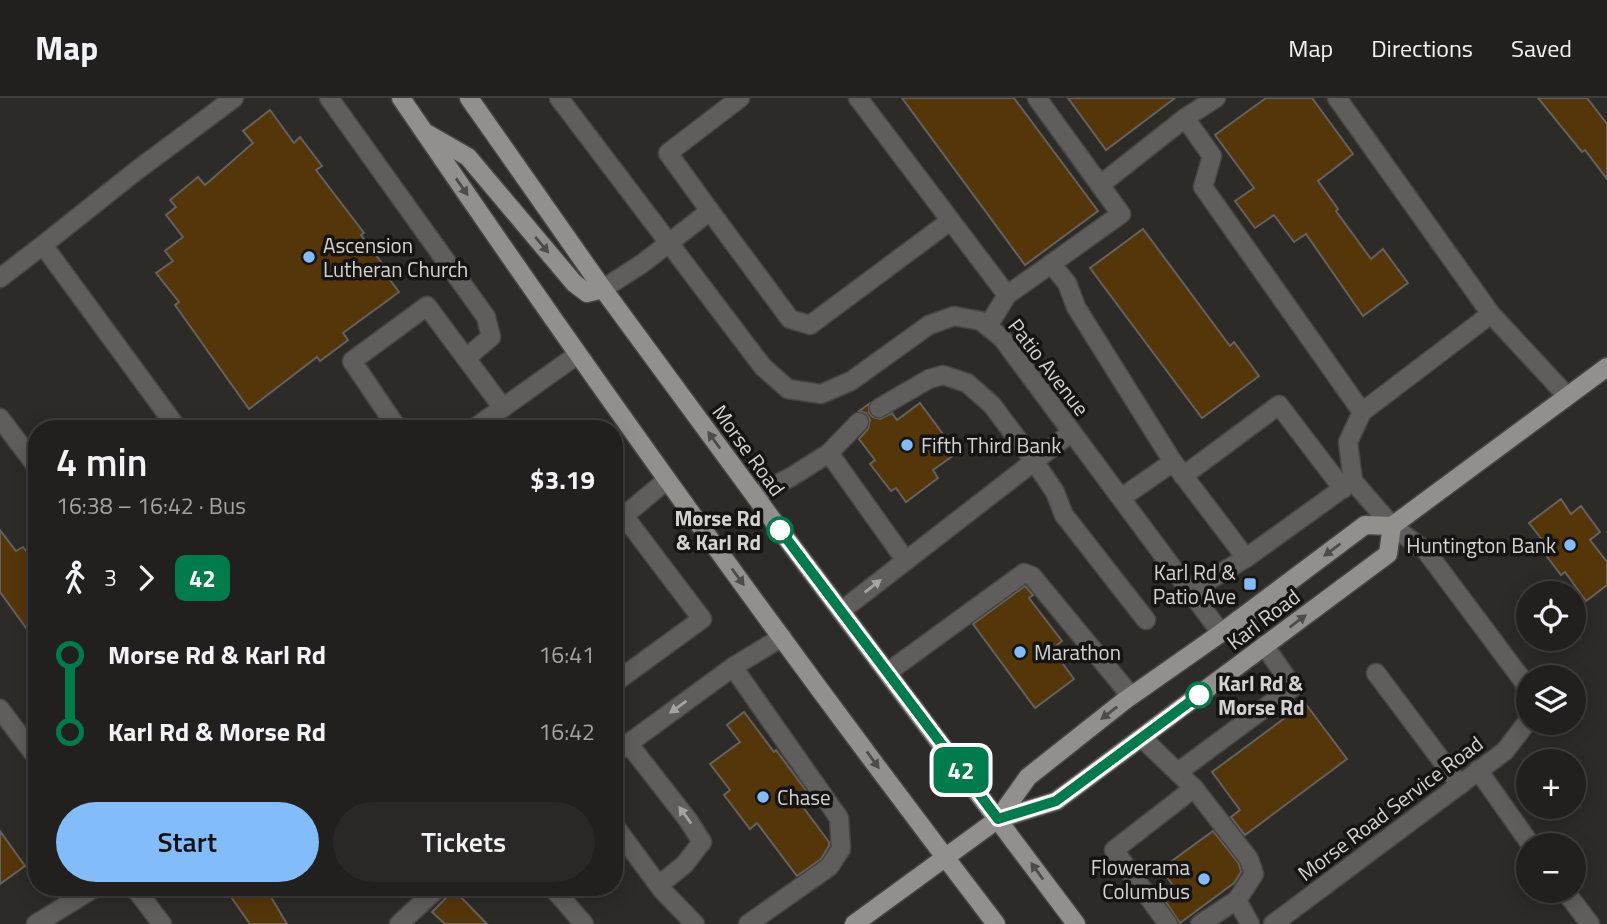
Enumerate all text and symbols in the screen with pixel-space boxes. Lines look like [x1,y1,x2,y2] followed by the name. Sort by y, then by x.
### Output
[35,23,98,73] text: Map
[1288,30,1333,66] text: Map
[1371,30,1473,66] text: Directions
[1511,30,1572,66] text: Saved
[455,178,468,197] one-way arrow
[323,229,468,285] place label: Ascension Lutheran Church
[534,236,550,254] one-way arrow
[301,249,317,265] marker: Ascension Lutheran Church
[1001,311,1097,423] street label: Patio Avenue
[705,398,793,502] street label: Morse Road
[921,429,1061,461] place label: Fifth Third Bank
[708,431,722,449] one-way arrow
[56,433,147,491] text: 4 min
[899,437,915,453] marker: Fifth Third Bank
[530,460,595,499] text: $3.19
[56,488,246,523] text: 16:38 – 16:42 · Bus
[674,502,761,558] place label: Morse Rd & Karl Rd
[767,517,793,543] marker: Morse Rd & Karl Rd
[1406,529,1556,561] place label: Huntington Bank
[1562,537,1578,553] marker: Huntington Bank
[1323,542,1341,556] one-way arrow
[1153,556,1237,612] place label: Karl Rd & Patio Ave
[56,559,94,597] icon: walk
[127,559,165,597] icon: forward
[104,560,117,595] text: 3
[189,560,216,596] text: 42
[731,568,745,586] one-way arrow
[1242,576,1258,592] marker: Karl Rd & Patio Ave
[864,578,882,593] one-way arrow
[1220,581,1306,657] street label: Karl Road
[1516,581,1586,903] map controls
[1516,581,1586,651] button: locate
[1289,614,1307,628] one-way arrow
[108,635,326,674] text: Morse Rd & Karl Rd
[1034,636,1121,668] place label: Marathon
[538,637,595,672] text: 16:41
[1012,644,1028,660] marker: Marathon
[1516,665,1586,735] button: layers
[1218,667,1305,723] place label: Karl Rd & Morse Rd
[1186,682,1212,708] marker: Karl Rd & Morse Rd
[669,700,687,714] one-way arrow
[1100,705,1118,719] one-way arrow
[108,712,326,751] text: Karl Rd & Morse Rd
[538,714,595,749] text: 16:42
[1291,728,1489,888] street label: Morse Road Service Road
[930,747,992,793] line badge: 42
[1516,749,1586,819] button: +
[866,751,880,770] one-way arrow
[948,752,974,788] text: 42
[777,781,831,813] place label: Chase
[755,789,771,805] marker: Chase
[56,802,319,882] button: Start
[333,802,595,882] button: Tickets
[678,806,692,824] one-way arrow
[1516,833,1586,903] button: −
[1091,851,1190,907] place label: Flowerama Columbus
[1030,862,1044,880] one-way arrow
[1196,871,1212,887] marker: Flowerama Columbus

